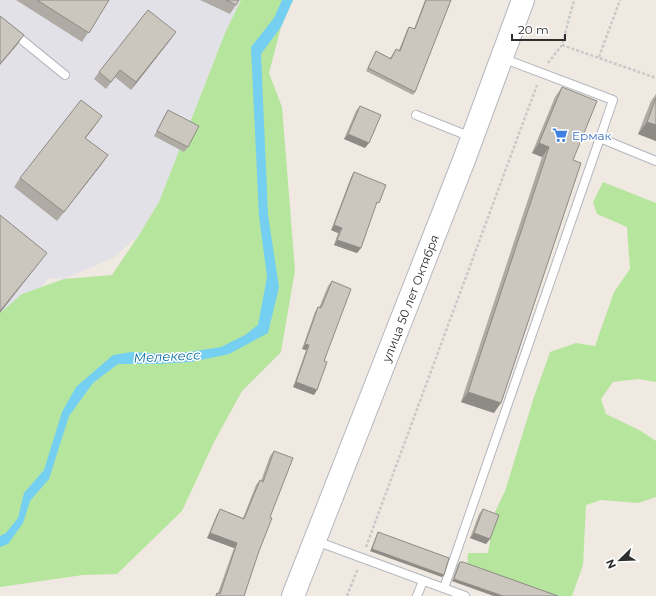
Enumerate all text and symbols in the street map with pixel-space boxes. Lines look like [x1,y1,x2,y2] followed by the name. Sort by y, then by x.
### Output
[512,16,565,42] scale bar
[518,22,549,37] text: 20 m
[551,126,569,144] supermarket icon: Ермак
[572,128,612,143] place label: Ермак
[378,232,442,365] street label: улица 50 лет Октября
[133,346,201,366] water label: Мелекесс
[600,540,640,580] north arrow
[603,557,619,571] text: N

